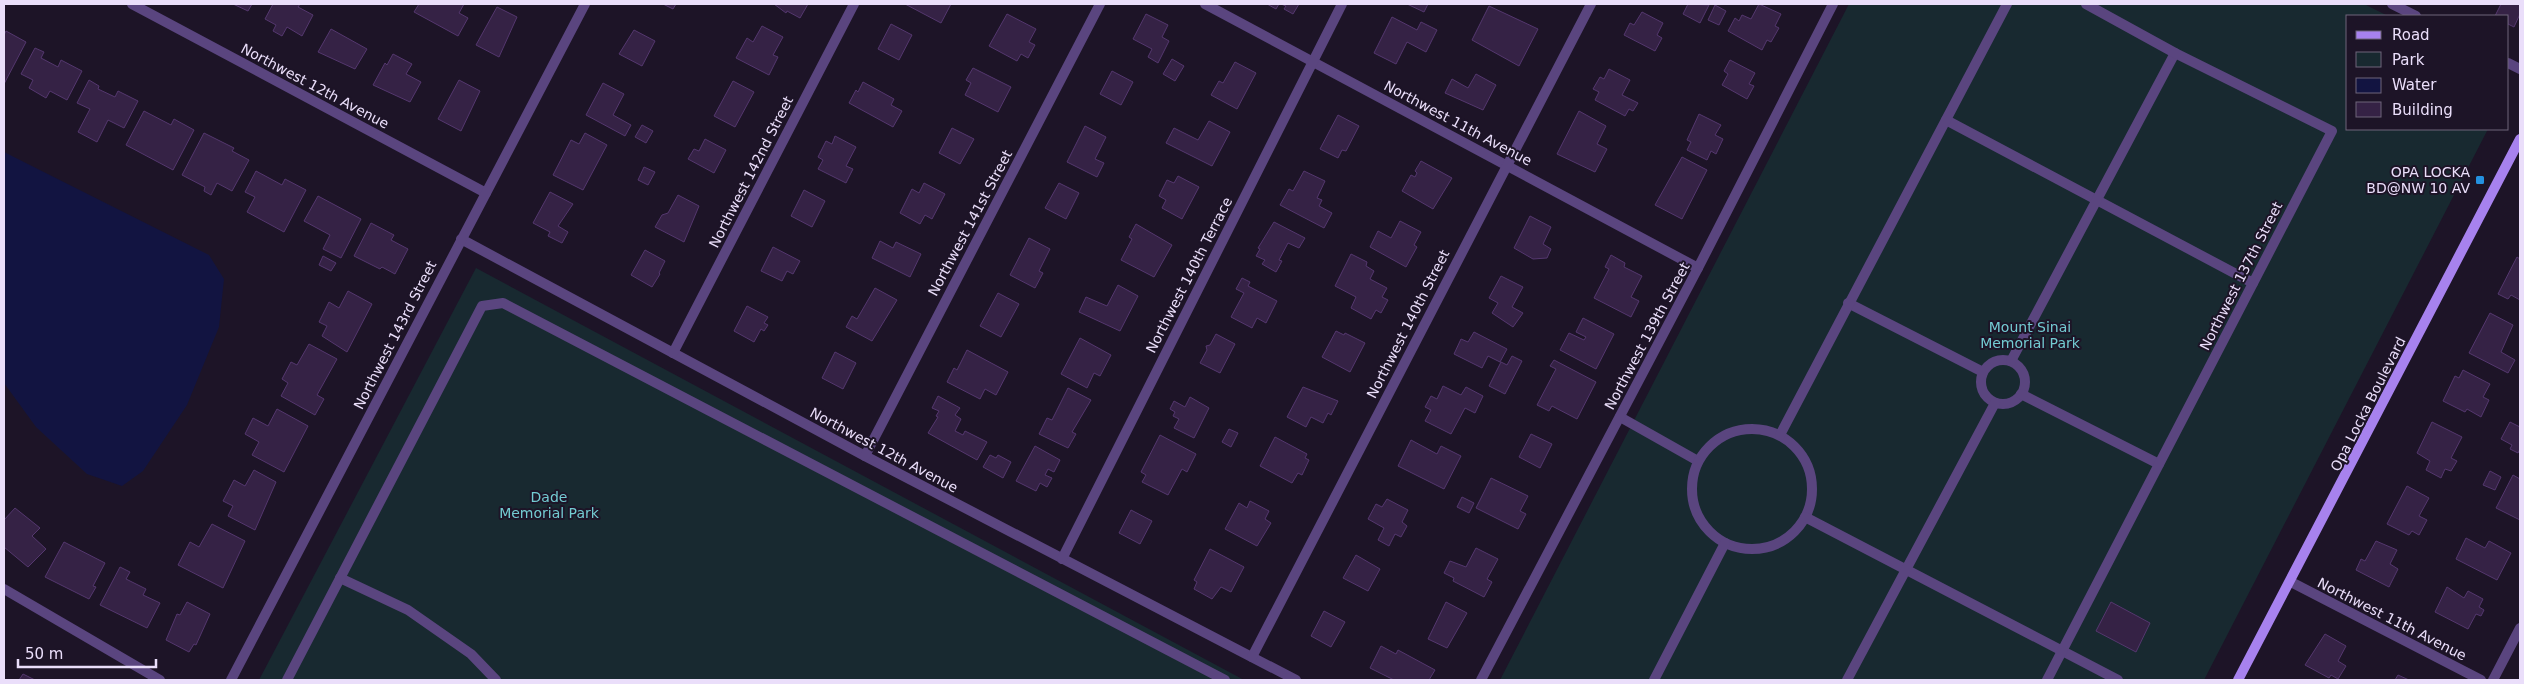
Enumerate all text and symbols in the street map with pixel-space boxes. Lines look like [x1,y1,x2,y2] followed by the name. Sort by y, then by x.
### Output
[2346,15,2509,130] legend
[2392,26,2430,44] text: Road
[238,40,392,132] street label: Northwest 12th Avenue
[2392,51,2425,69] text: Park
[2392,76,2437,94] text: Water
[1381,77,1535,169] street label: Northwest 11th Avenue
[706,93,796,250] street label: Northwest 142nd Street
[2392,101,2453,119] text: Building
[925,147,1016,299] street label: Northwest 141st Street
[2366,164,2470,196] place label: OPA LOCKA BD@NW 10 AV
[2474,174,2486,186] marker: OPA LOCKA BD@NW 10 AV
[1143,194,1235,356] street label: Northwest 140th Terrace
[2197,199,2286,353] street label: Northwest 137th Street
[1364,247,1453,401] street label: Northwest 140th Street
[351,258,440,412] street label: Northwest 143rd Street
[1601,259,1693,412] street label: Northwest 139th Street
[1980,319,2081,351] park label: Mount Sinai Memorial Park
[2327,334,2409,474] street label: Opa Locka Boulevard
[807,404,961,496] street label: Northwest 12th Avenue
[499,489,600,521] park label: Dade Memorial Park
[2315,574,2469,664] street label: Northwest 11th Avenue
[18,636,155,668] scale bar
[25,645,63,663] text: 50 m

